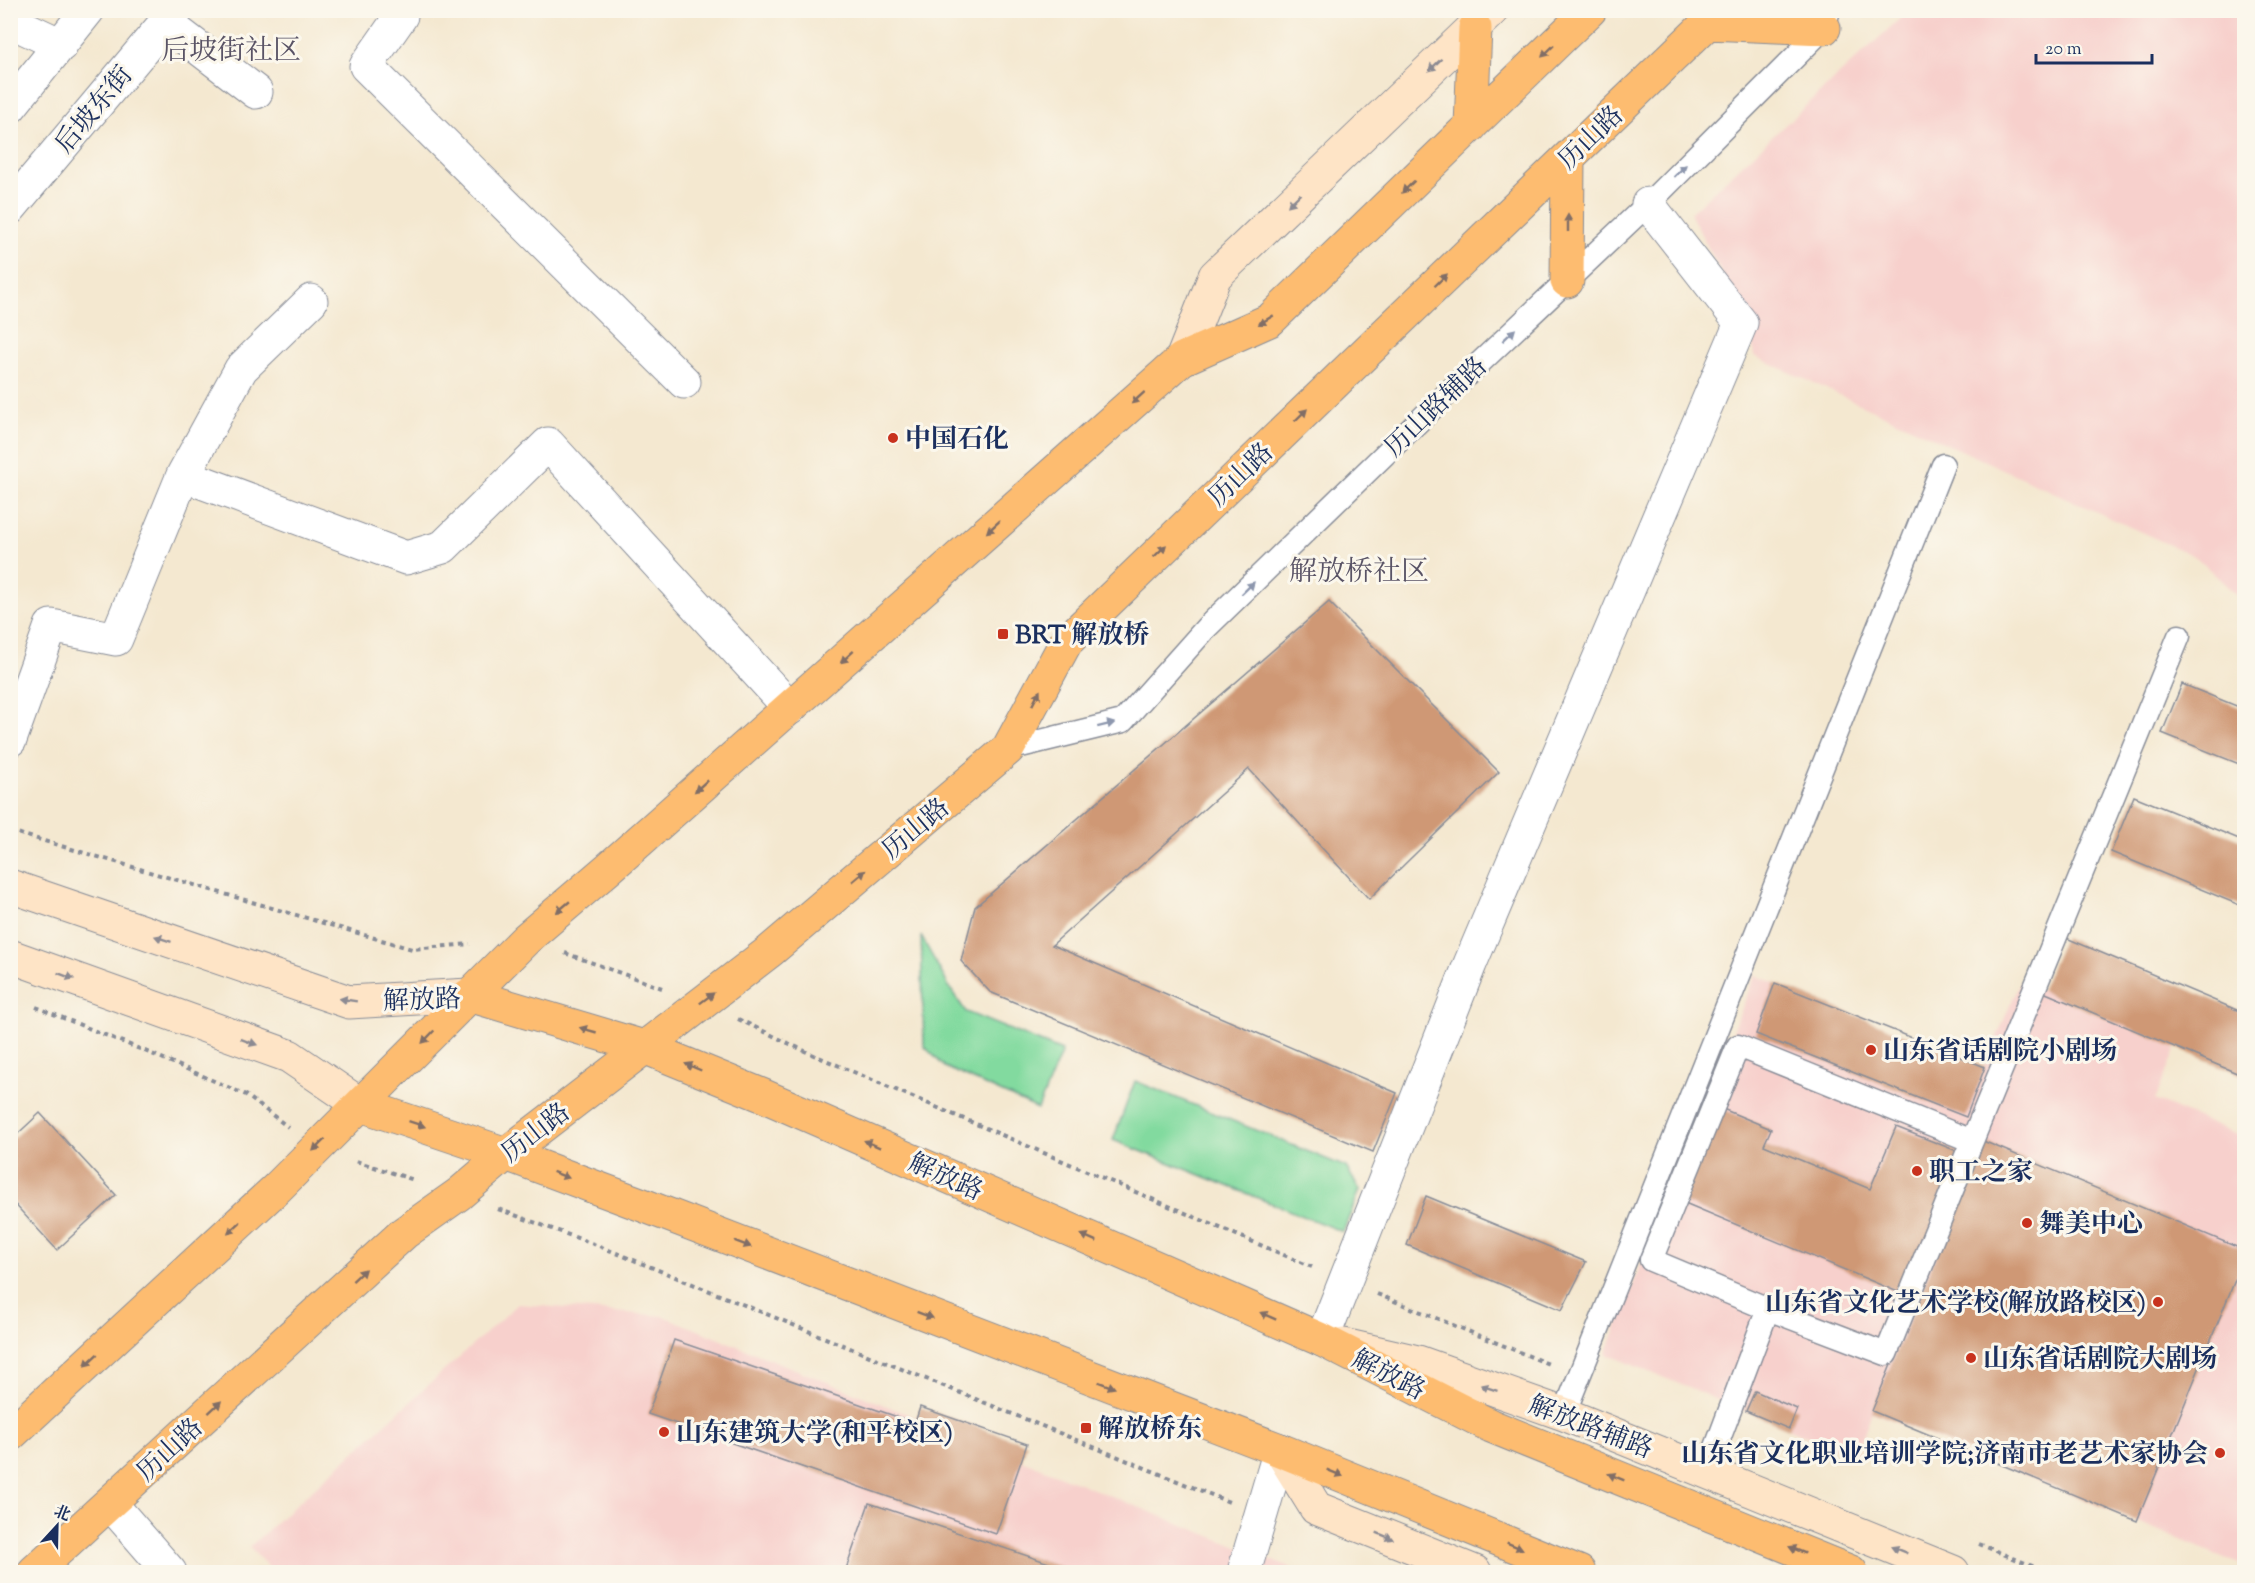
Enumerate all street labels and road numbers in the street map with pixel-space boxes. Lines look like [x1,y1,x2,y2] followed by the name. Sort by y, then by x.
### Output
[47,59,143,162] street label: 后坡东街
[1551,98,1633,179] street label: 历山路
[1377,349,1496,466] street label: 历山路辅路
[1201,435,1283,516] street label: 历山路
[875,791,958,869] street label: 历山路
[382,982,462,1021] street label: 解放路
[494,1095,579,1173] street label: 历山路
[902,1146,988,1211] street label: 解放路
[1345,1342,1431,1410] street label: 解放路
[1523,1388,1657,1469] street label: 解放路辅路
[130,1411,212,1491] street label: 历山路

